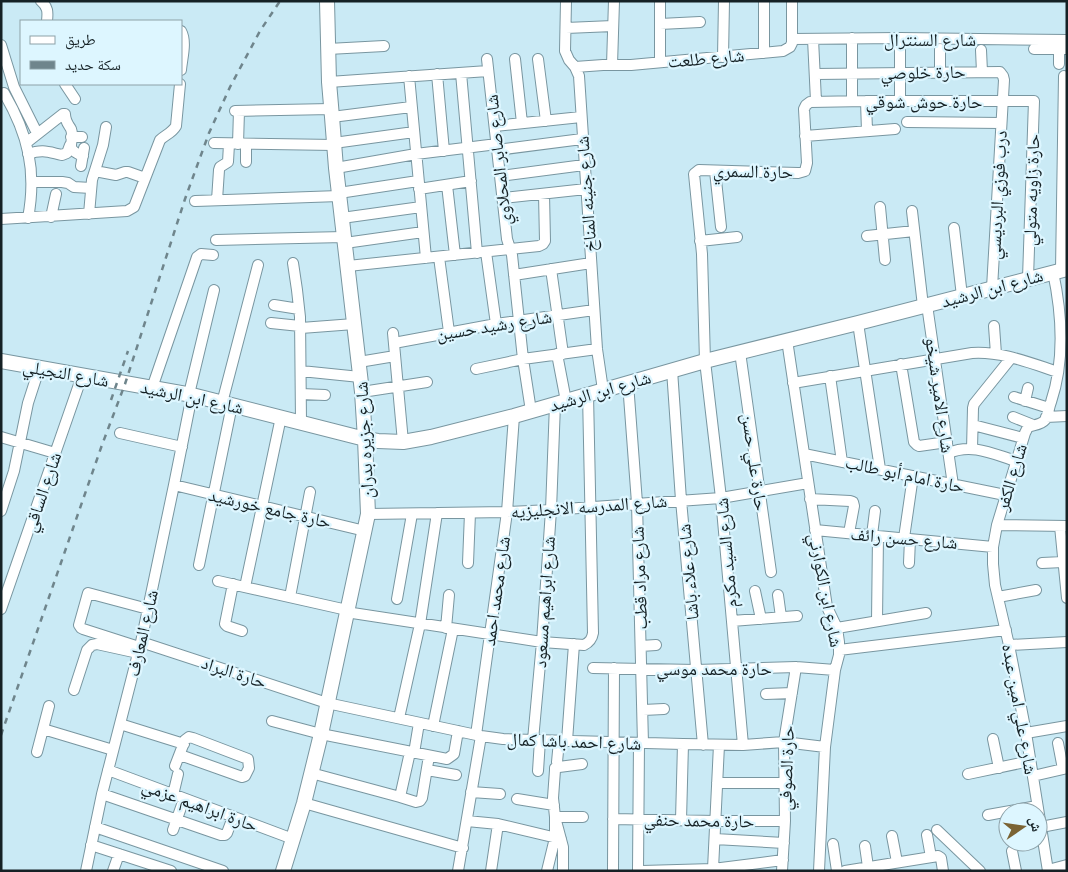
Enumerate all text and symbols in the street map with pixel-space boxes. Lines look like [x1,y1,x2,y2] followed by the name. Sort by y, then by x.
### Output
[20,20,182,85] legend
[884,27,976,52] street label: شارع السنترال
[65,29,96,50] text: طريق
[667,42,745,74] street label: شارع طلعت
[65,54,121,75] text: سكة حديد
[880,59,966,88] street label: حارة خلوصي
[866,89,982,116] street label: حارة حوش شوقي
[479,93,520,227] street label: شارع صابر المحلاوي
[981,130,1015,260] street label: درب فوزي البرديسي
[1017,134,1048,246] street label: حارة زاويه متولي
[569,135,603,253] street label: شارع جنينه المناخ
[713,158,793,187] street label: حارة السمري
[938,262,1046,314] street label: شارع ابن الرشيد
[434,304,554,346] street label: شارع رشيد حسين
[919,335,961,455] street label: شارع الامير شيخو
[21,353,111,395] street label: شارع النجيلي
[546,365,654,417] street label: شارع ابن الرشيد
[138,374,246,420] street label: شارع ابن الرشيد
[348,381,380,499] street label: شارع جزيره بدران
[733,412,774,513] street label: حارة علي حسن
[989,440,1033,515] street label: شارع الكفر
[17,449,70,536] street label: شارع الساقي
[843,449,967,499] street label: حارة امام أبو طالب
[206,482,334,534] street label: حارة جامع خورشيد
[510,488,668,524] street label: شارع المدرسه الانجليزيه
[709,497,743,609] street label: شارع السيد مكرم
[849,521,959,555] street label: شارع حسن رائف
[671,523,705,621] street label: شارع علاء باشا
[625,526,653,630] street label: شارع مراد قطب
[800,531,849,650] street label: شارع ابن الكوارني
[476,535,516,647] street label: شارع محمد احمد
[527,535,561,669] street label: شارع ابراهيم مسعود
[120,587,164,679] street label: شارع المعارف
[994,642,1044,777] street label: شارع علي امين عبده
[198,650,270,694] street label: حارة البراد
[656,656,772,683] street label: حارة محمد موسي
[772,725,803,811] street label: حارة الصوفي
[506,726,642,756] street label: شارع احمد باشا كمال
[138,772,261,840] street label: حارة ابراهيم عزمي
[998,802,1048,852] north arrow
[643,807,755,836] street label: حارة محمد حنفي
[1024,815,1047,834] text: ش

